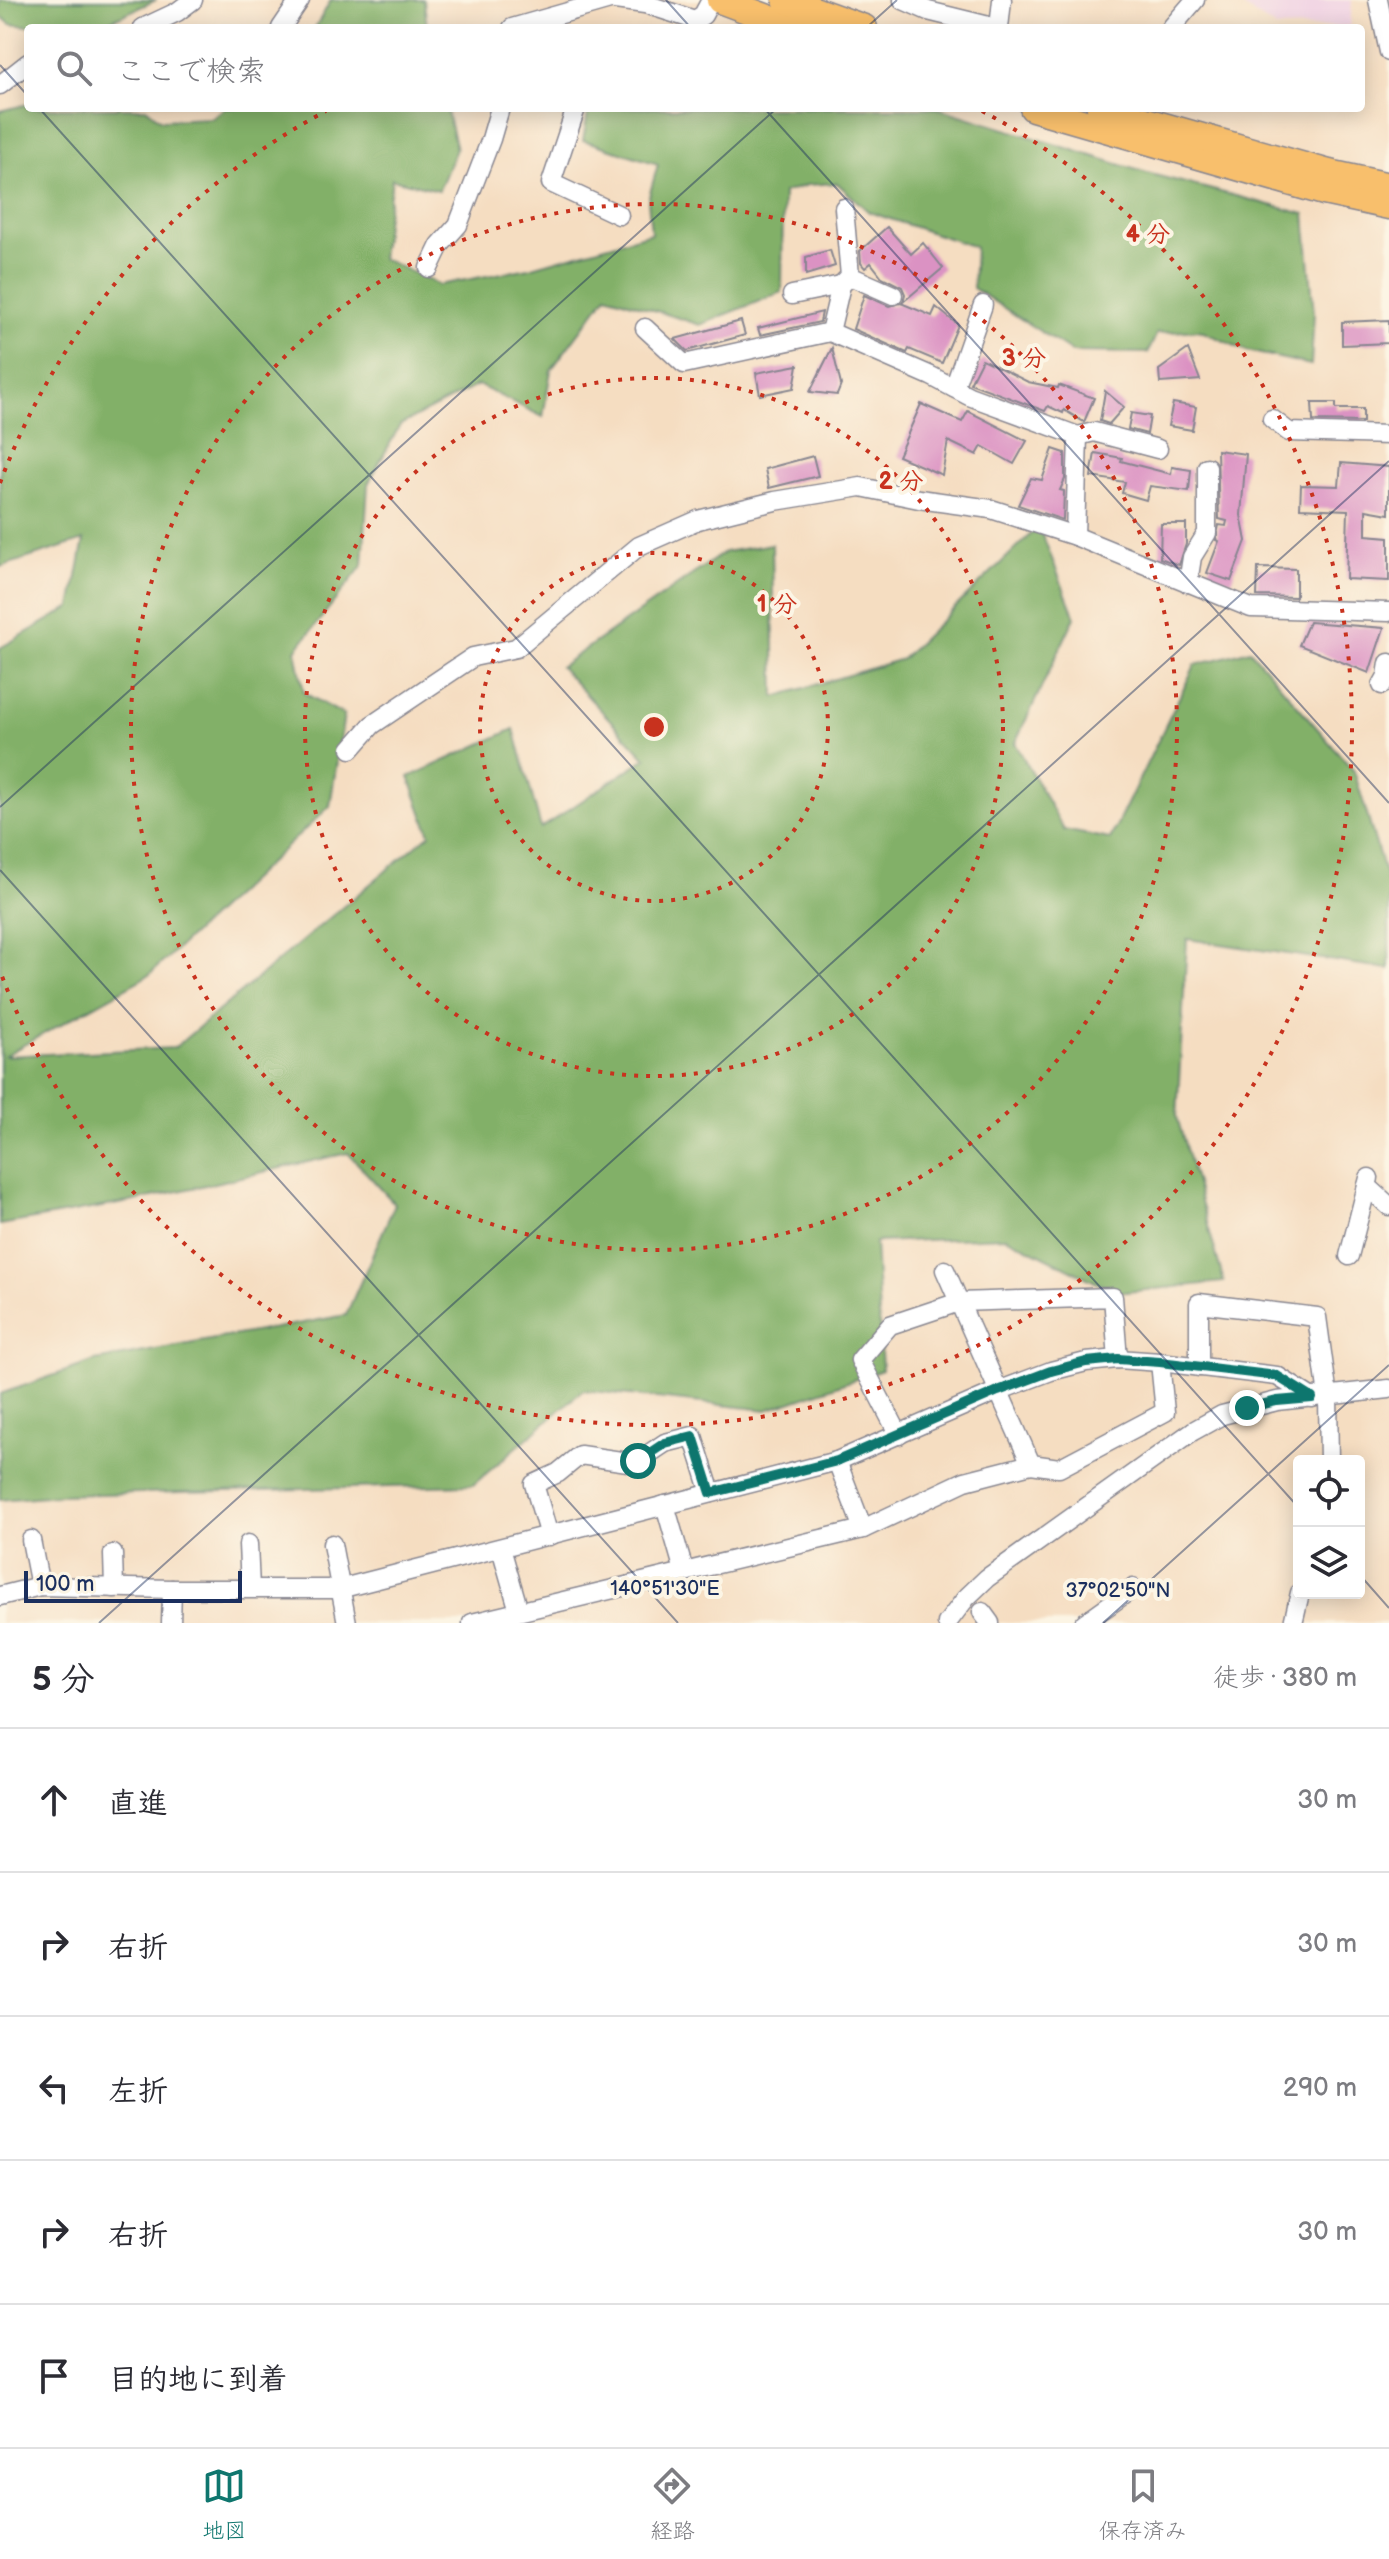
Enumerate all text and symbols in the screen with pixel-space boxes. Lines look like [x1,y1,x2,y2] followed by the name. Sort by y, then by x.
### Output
[24,24,1365,112] search box
[52,46,96,90] icon: search
[116,54,266,90] text: ここで検索
[1126,220,1170,249] text: 4 分
[1002,344,1046,373] text: 3 分
[879,467,923,496] text: 2 分
[757,590,797,619] text: 1 分
[640,713,668,741] centre of rings
[1229,1390,1265,1426] route end
[620,1443,656,1479] route start
[1293,1455,1365,1599] map controls
[1293,1455,1365,1527] button: locate
[1293,1527,1365,1599] button: layers
[24,1567,242,1603] scale bar
[36,1571,95,1598] text: 100 m
[610,1577,720,1601] text: 140°51'30"E
[1065,1579,1171,1603] text: 37°02'50"N
[32,1659,95,1700] text: 5 分
[1213,1663,1357,1694] text: 徒歩 · 380 m
[32,1778,76,1822] icon: ahead
[1297,1785,1357,1816] text: 30 m
[108,1786,168,1822] text: 直進
[32,1922,76,1966] icon: right
[1297,1929,1357,1960] text: 30 m
[108,1930,168,1966] text: 右折
[32,2066,76,2110] icon: left
[1283,2073,1357,2104] text: 290 m
[108,2074,168,2110] text: 左折
[32,2210,76,2254] icon: right
[1297,2217,1357,2248] text: 30 m
[108,2218,168,2254] text: 右折
[32,2354,76,2398] icon: arrive
[108,2362,288,2398] text: 目的地に到着
[202,2464,246,2545] tab: 地図
[650,2464,695,2545] tab: 経路
[1099,2464,1187,2545] tab: 保存済み

